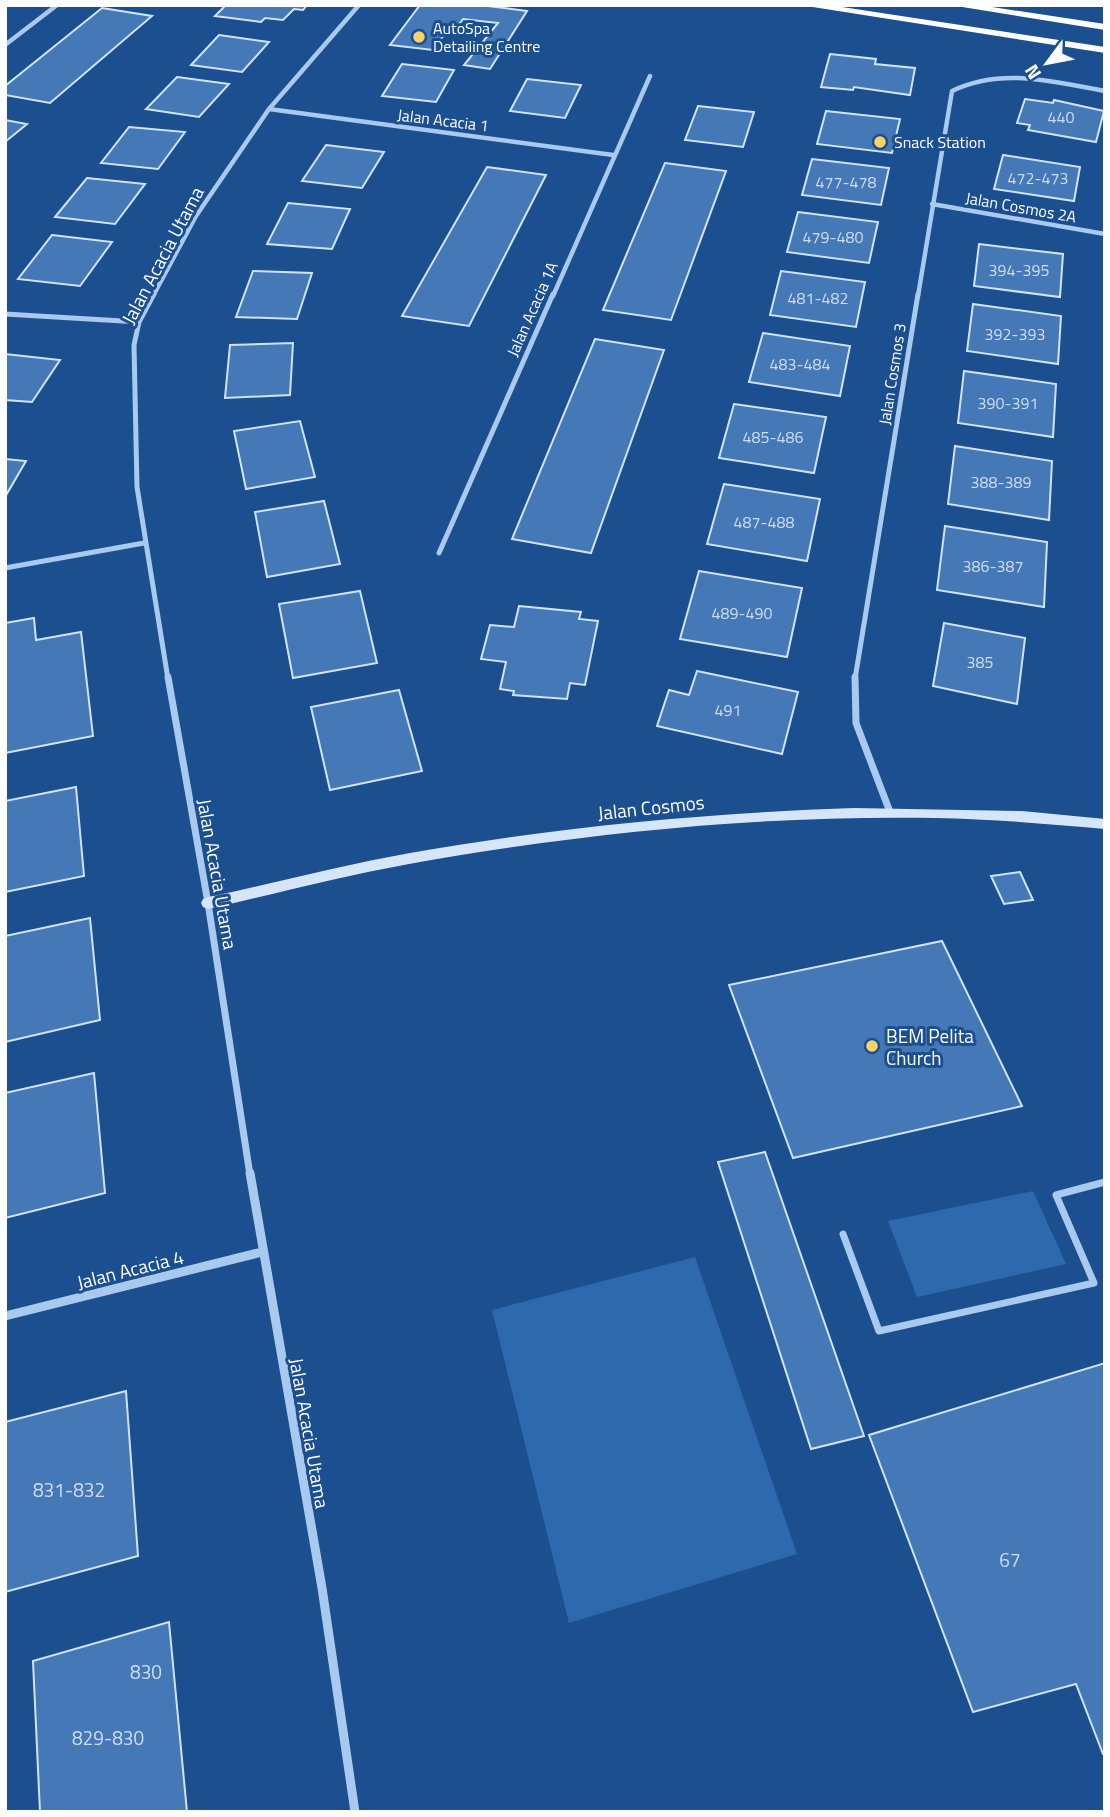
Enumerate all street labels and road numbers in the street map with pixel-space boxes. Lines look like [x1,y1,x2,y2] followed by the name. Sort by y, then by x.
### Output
[396,102,490,138] street label: Jalan Acacia 1
[113,181,211,329] street label: Jalan Acacia Utama
[964,185,1079,229] street label: Jalan Cosmos 2A
[500,257,564,360] street label: Jalan Acacia 1A
[872,321,912,427] street label: Jalan Cosmos 3
[596,787,706,827] street label: Jalan Cosmos
[190,796,246,952] street label: Jalan Acacia Utama
[74,1242,186,1296] street label: Jalan Acacia 4
[282,1355,338,1511] street label: Jalan Acacia Utama

